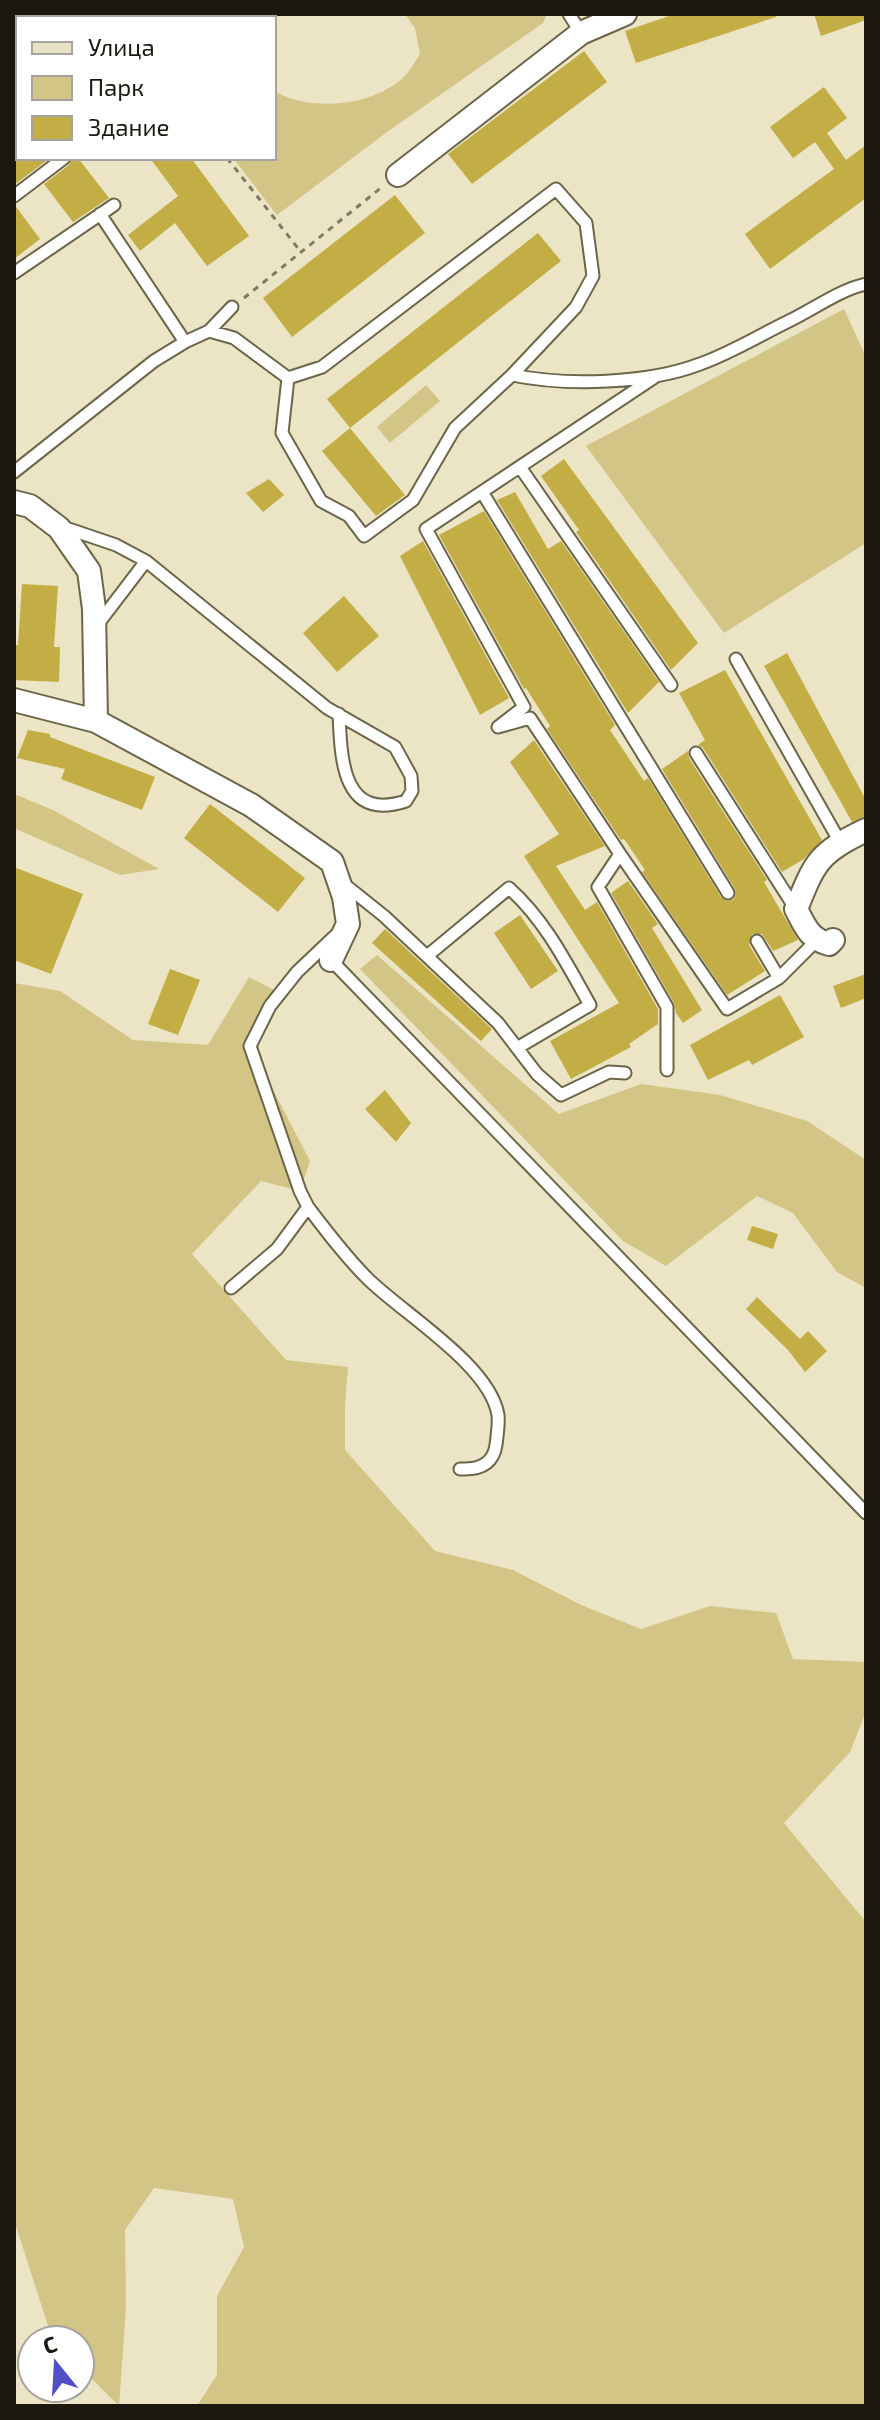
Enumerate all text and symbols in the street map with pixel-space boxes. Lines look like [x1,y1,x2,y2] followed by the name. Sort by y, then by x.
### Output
[16,16,276,160] legend
[88,32,155,61] text: Улица
[88,72,144,101] text: Парк
[88,112,170,141] text: Здание
[16,2324,96,2404] north arrow
[39,2330,60,2358] text: С

